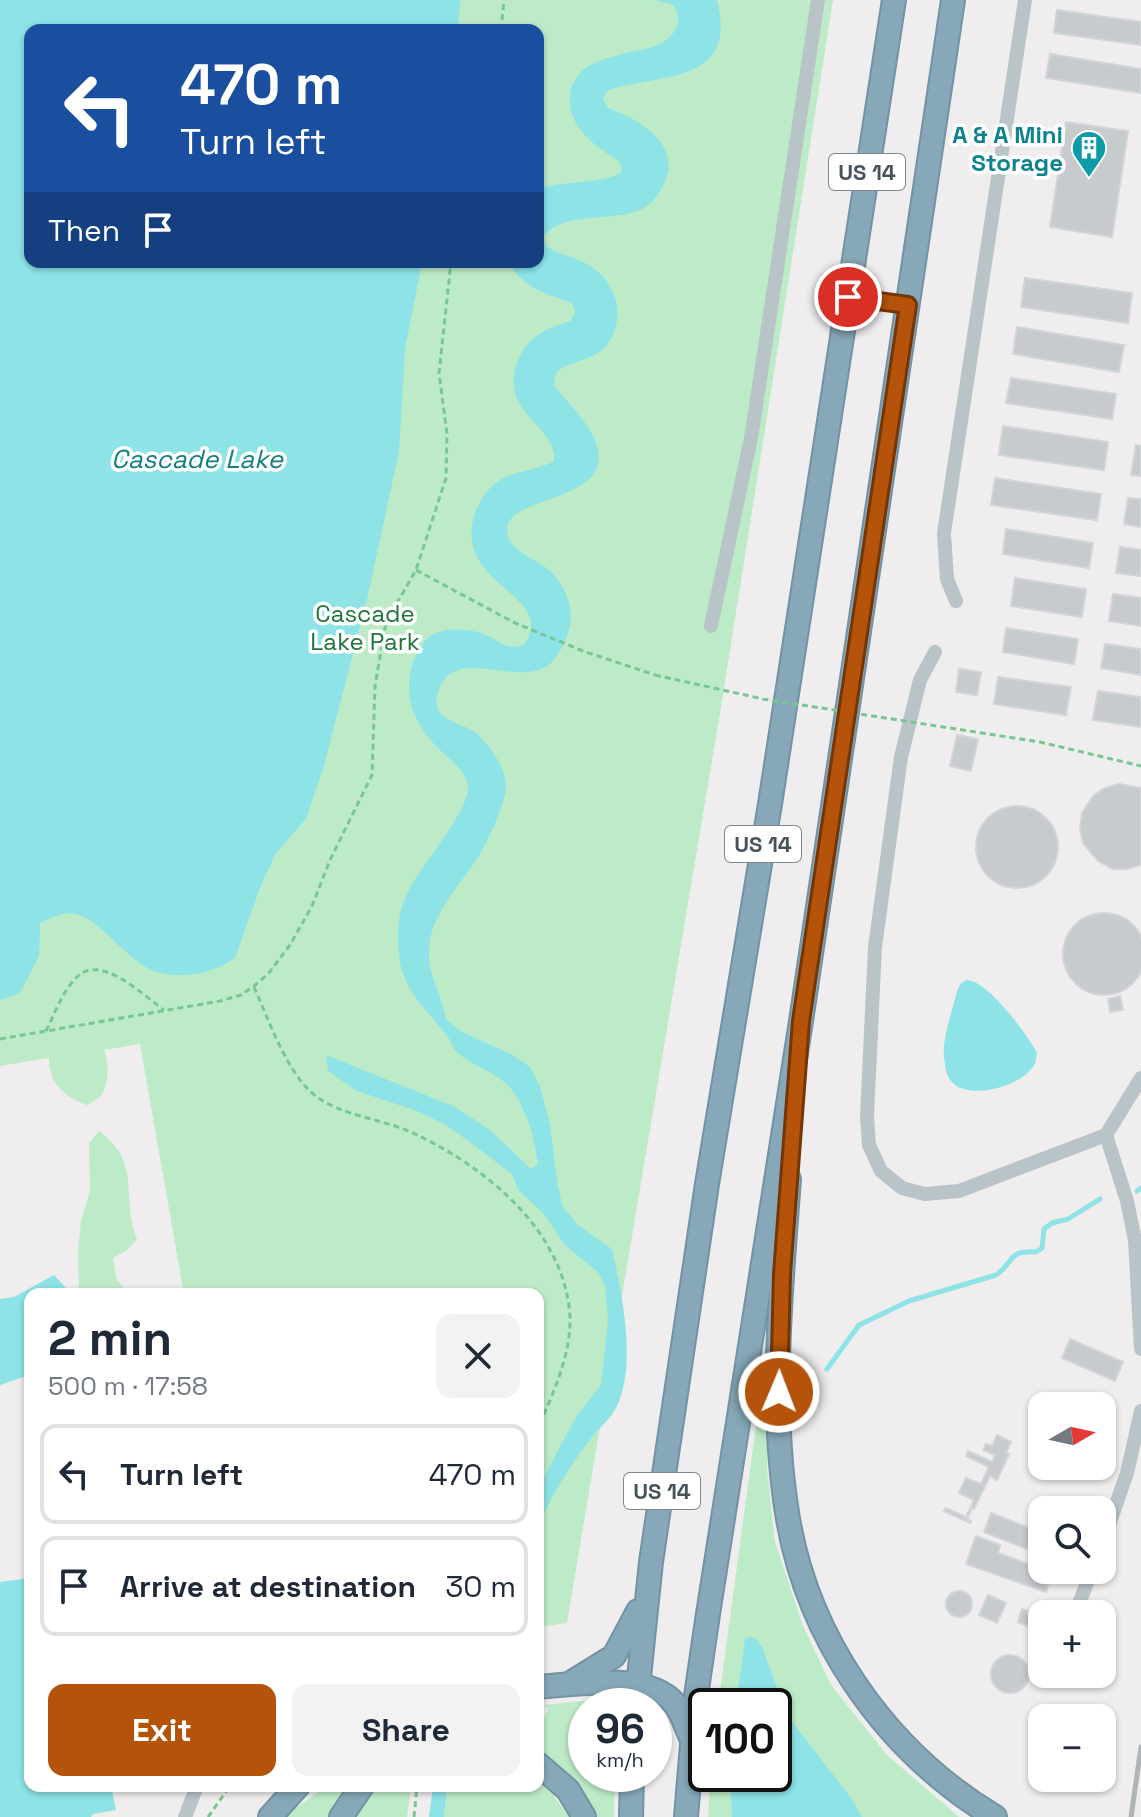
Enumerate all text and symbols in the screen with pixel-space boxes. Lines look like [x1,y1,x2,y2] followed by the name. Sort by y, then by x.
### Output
[180,49,342,120] text: 470 m
[48,56,152,160] icon: left
[180,119,327,165] text: Turn left
[952,119,1063,178] place label: A & A Mini Storage
[1070,129,1108,179] building icon: A & A Mini Storage
[829,154,905,190] road number: US 14
[136,208,180,252] icon: arrive
[48,211,120,250] text: Then
[814,263,882,331] pin
[826,275,870,319] icon: arrive
[111,442,285,476] water label: Cascade Lake
[310,598,420,657] park label: Cascade Lake Park
[725,826,801,862] road number: US 14
[48,1308,172,1369] text: 2 min
[436,1314,520,1398] button: close
[737,1350,821,1434] position arrow
[48,1369,208,1403] text: 500 m · 17:58
[1028,1392,1116,1480] north arrow
[1028,1392,1116,1792] map controls
[52,1452,96,1496] icon: left
[120,1455,243,1494] text: Turn left
[429,1455,516,1494] text: 470 m
[624,1473,700,1509] road number: US 14
[1028,1496,1116,1584] button: search
[52,1564,96,1608] icon: arrive
[120,1567,416,1606] text: Arrive at destination
[445,1567,516,1606] text: 30 m
[1028,1600,1116,1688] button: +
[48,1684,276,1776] button: Exit
[292,1684,520,1776] button: Share
[688,1688,792,1792] speed limit sign: 100
[595,1704,645,1755] text: 96
[1028,1704,1116,1792] button: −
[596,1747,644,1773] text: km/h

